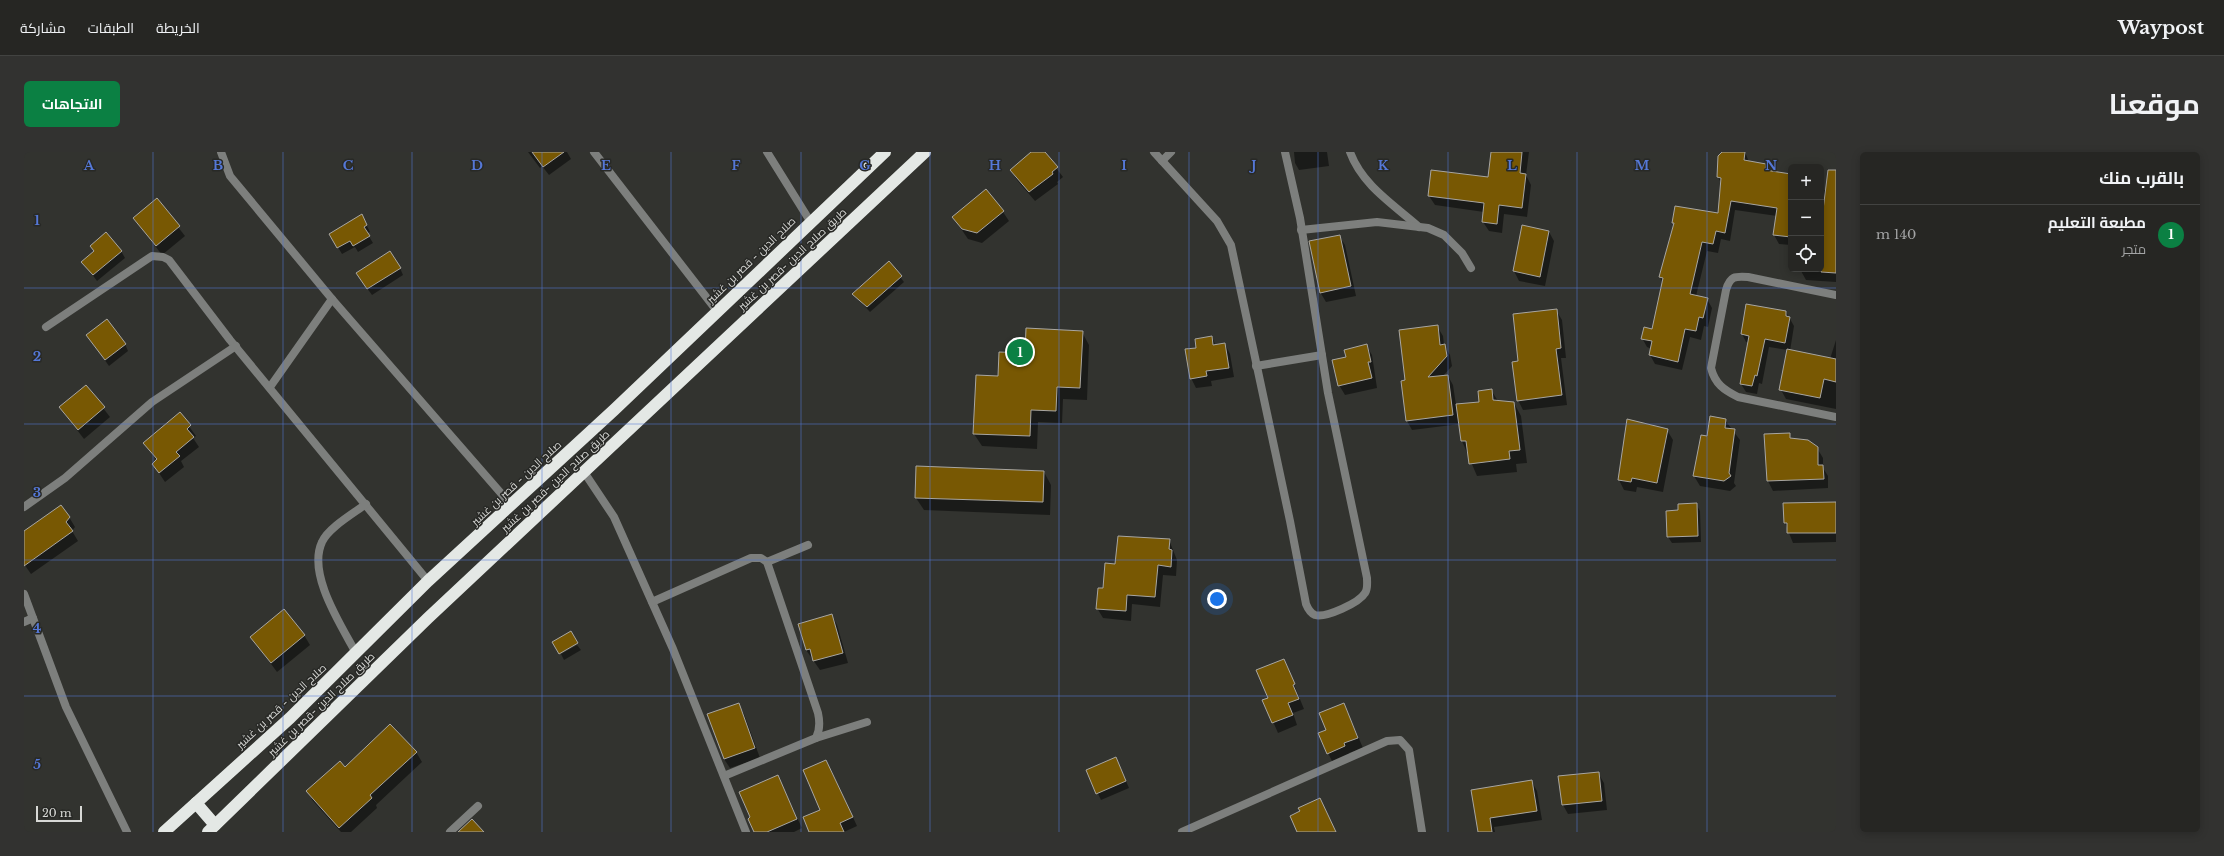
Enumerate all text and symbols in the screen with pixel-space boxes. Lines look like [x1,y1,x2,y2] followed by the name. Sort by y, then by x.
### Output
[2118,16,2204,39] text: Waypost
[20,19,66,37] text: مشاركة
[88,19,134,37] text: الطبقات
[156,19,200,37] text: الخريطة
[24,81,120,127] button: الاتجاهات
[2109,87,2200,122] text: موقعنا
[83,157,95,174] text: A
[213,157,223,174] text: B
[343,157,354,174] text: C
[471,157,483,174] text: D
[601,157,611,174] text: E
[732,157,741,174] text: F
[859,157,871,174] text: G
[989,157,1001,174] text: H
[1121,157,1127,174] text: I
[1248,157,1257,174] text: J
[1378,157,1389,174] text: K
[1507,157,1517,174] text: L
[1635,157,1650,174] text: M
[1765,157,1777,174] text: N
[1788,164,1824,272] map controls
[1788,164,1824,200] button: +
[2099,168,2184,189] text: بالقرب منك
[1788,200,1824,236] button: −
[734,205,850,314] street label: طريق صلاح الدين -قصر بن غشير
[34,212,40,229] text: 1
[2048,213,2146,232] text: مطبعة التعليم
[703,214,799,308] street label: صلاح الدين - قصر بن غشير
[1876,226,1916,243] text: 140 m
[2168,226,2174,243] text: 1
[1788,236,1824,272] button: locate
[2122,241,2146,258] text: متجر
[1007,337,1033,367] pin: 1
[33,348,41,365] text: 2
[497,427,613,536] street label: طريق صلاح الدين -قصر بن غشير
[467,438,565,530] street label: صلاح الدين - قصر بن غشير
[33,484,41,501] text: 3
[1207,589,1227,609] your location
[33,620,42,637] text: 4
[264,649,378,760] street label: طريق صلاح الدين -قصر بن غشير
[232,661,330,753] street label: صلاح الدين - قصر بن غشير
[33,756,41,773] text: 5
[36,804,82,823] scale bar
[42,806,72,820] text: 20 m

